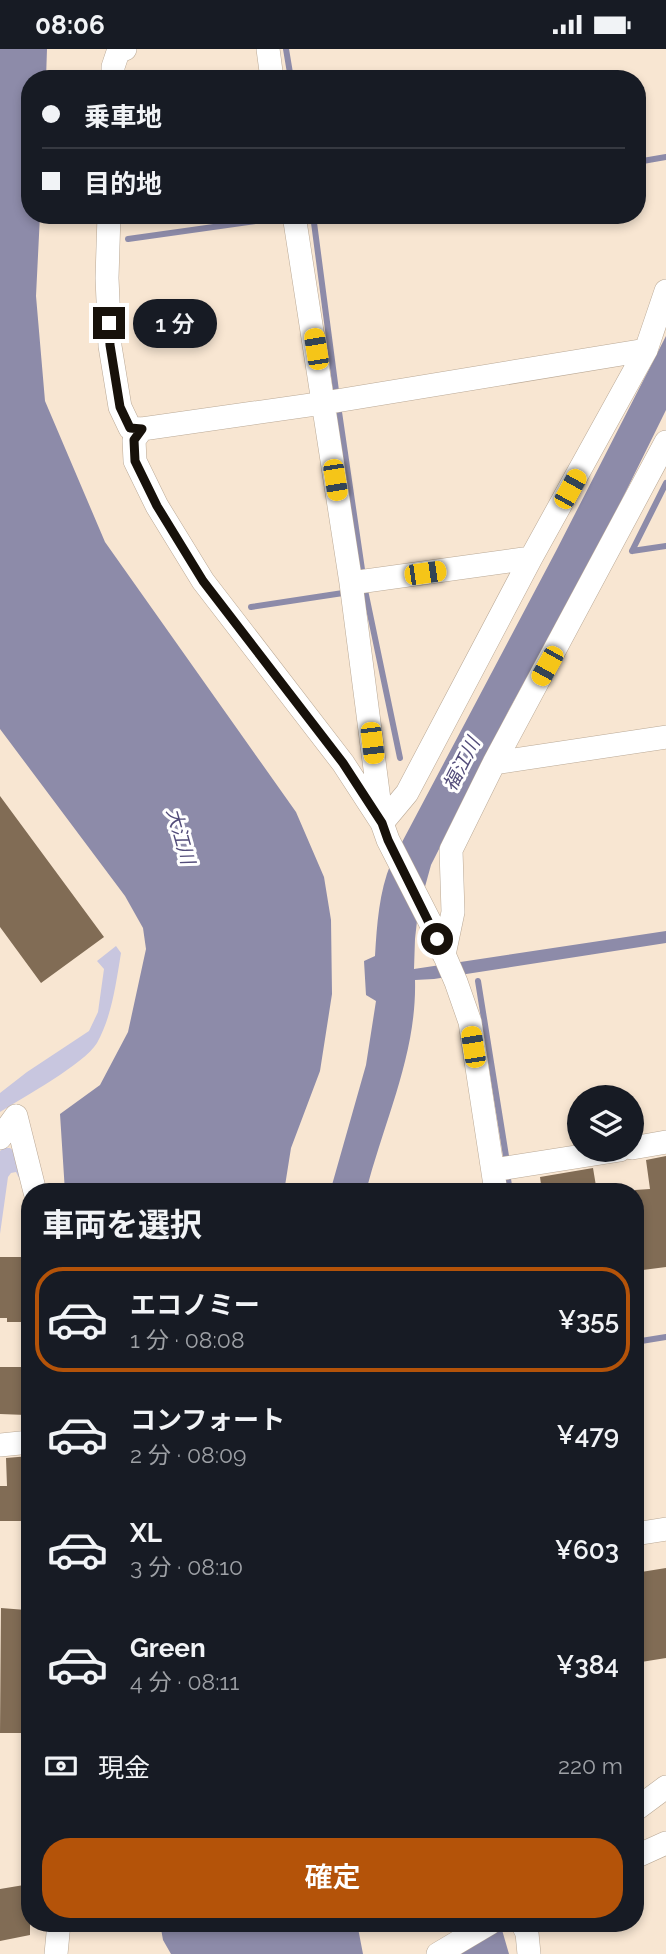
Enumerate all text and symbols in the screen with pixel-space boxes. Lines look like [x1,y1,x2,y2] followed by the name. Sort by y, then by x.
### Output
[35,10,105,40] text: 08:06
[84,102,162,132] text: 乗車地
[84,169,162,199] text: 目的地
[134,299,218,347] callout: 1 分
[93,307,125,339] route end
[155,310,195,337] text: 1 分
[303,327,330,371] car
[322,458,349,502] car
[551,466,590,512] car
[403,560,448,586] car
[528,643,567,689] car
[360,721,385,765] car
[438,732,485,794] water label: 福江川
[163,806,200,868] water label: 大江川
[421,923,453,955] route start
[460,1025,487,1069] car
[567,1085,644,1162] map controls
[567,1085,644,1162] button: layers
[42,1206,202,1243] text: 車両を選択
[46,1288,109,1351] icon: car
[130,1290,260,1320] text: エコノミー
[558,1305,619,1335] text: ¥355
[130,1326,245,1353] text: 1 分 · 08:08
[46,1403,109,1466] icon: car
[130,1405,285,1435] text: コンフォート
[557,1420,619,1450] text: ¥479
[130,1441,247,1468] text: 2 分 · 08:09
[46,1518,109,1581] icon: car
[130,1518,162,1548] text: XL
[555,1535,619,1565] text: ¥603
[130,1553,243,1580] text: 3 分 · 08:10
[46,1633,109,1696] icon: car
[130,1633,206,1663] text: Green
[556,1650,619,1680] text: ¥384
[130,1668,239,1695] text: 4 分 · 08:11
[42,1747,80,1785] icon: cash
[558,1752,623,1779] text: 220 m
[98,1753,150,1783] text: 現金
[42,1838,623,1918] button: 確定

